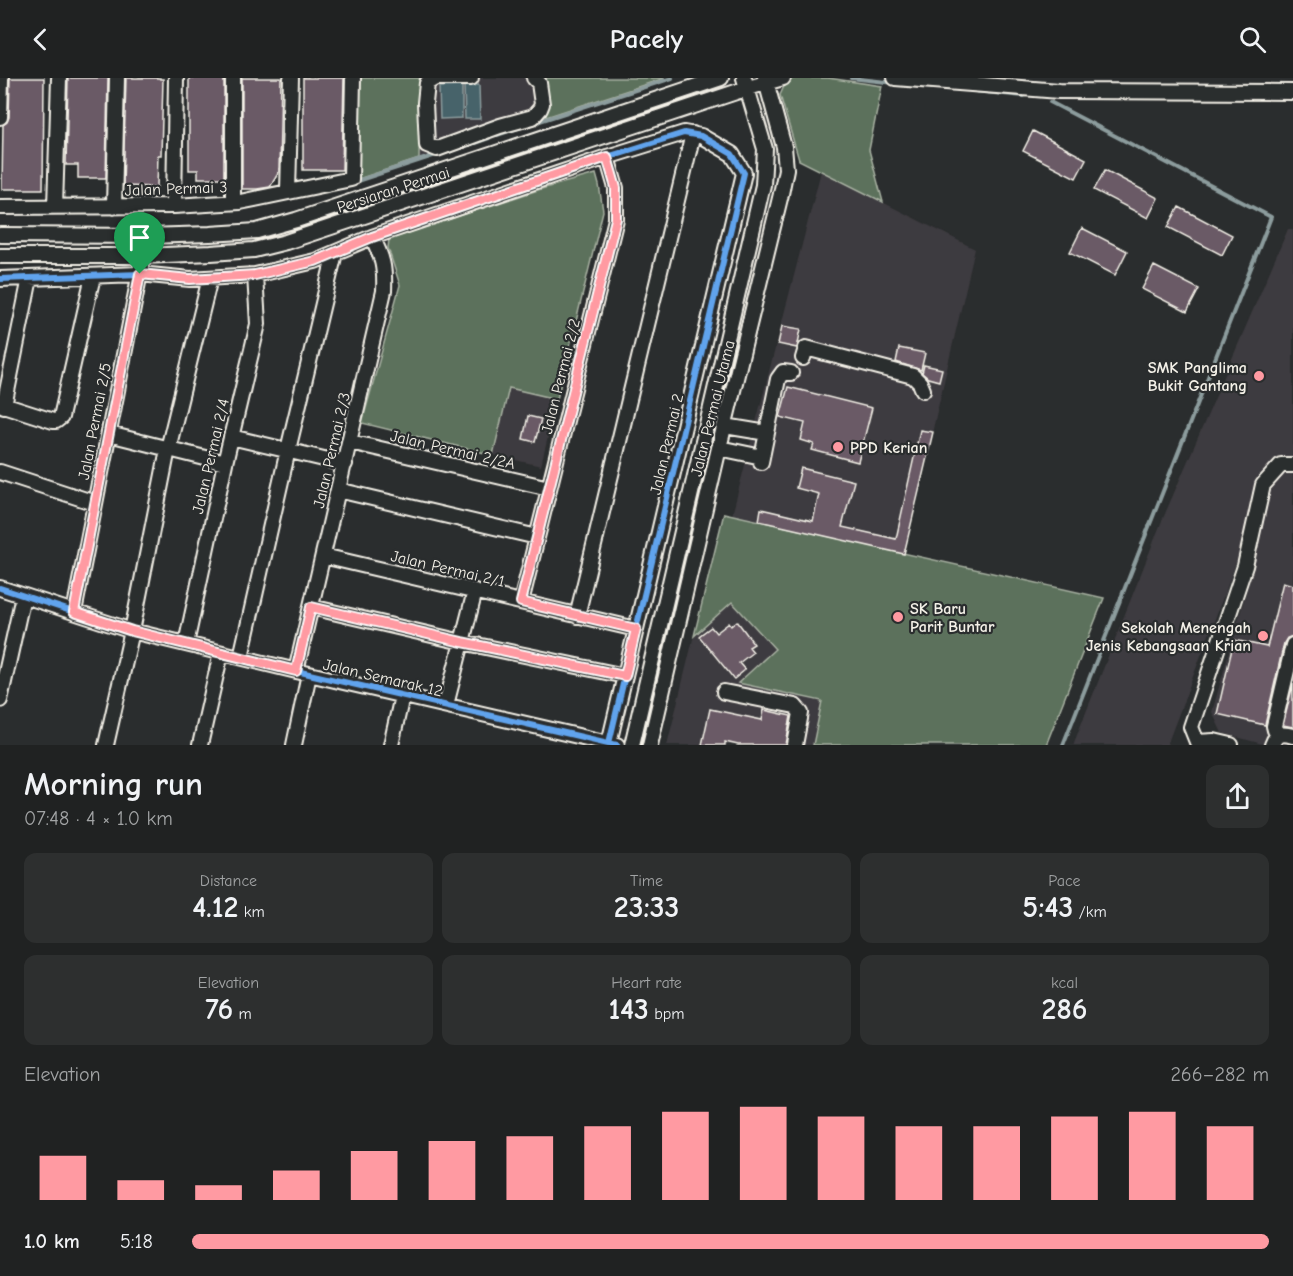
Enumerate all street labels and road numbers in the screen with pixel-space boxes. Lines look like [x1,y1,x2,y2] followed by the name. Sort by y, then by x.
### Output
[335,163,452,217] street label: Persiaran Permai
[124,178,228,200] street label: Jalan Permai 3
[538,317,584,436] street label: Jalan Permai 2/2
[687,338,739,478] street label: Jalan Permai Utama
[75,361,115,481] street label: Jalan Permai 2/5
[310,391,354,510] street label: Jalan Permai 2/3
[647,392,687,496] street label: Jalan Permai 2
[189,397,233,516] street label: Jalan Permai 2/4
[389,427,517,473] street label: Jalan Permai 2/2A
[389,547,506,591] street label: Jalan Permai 2/1
[321,655,444,700] street label: Jalan Semarak 12

